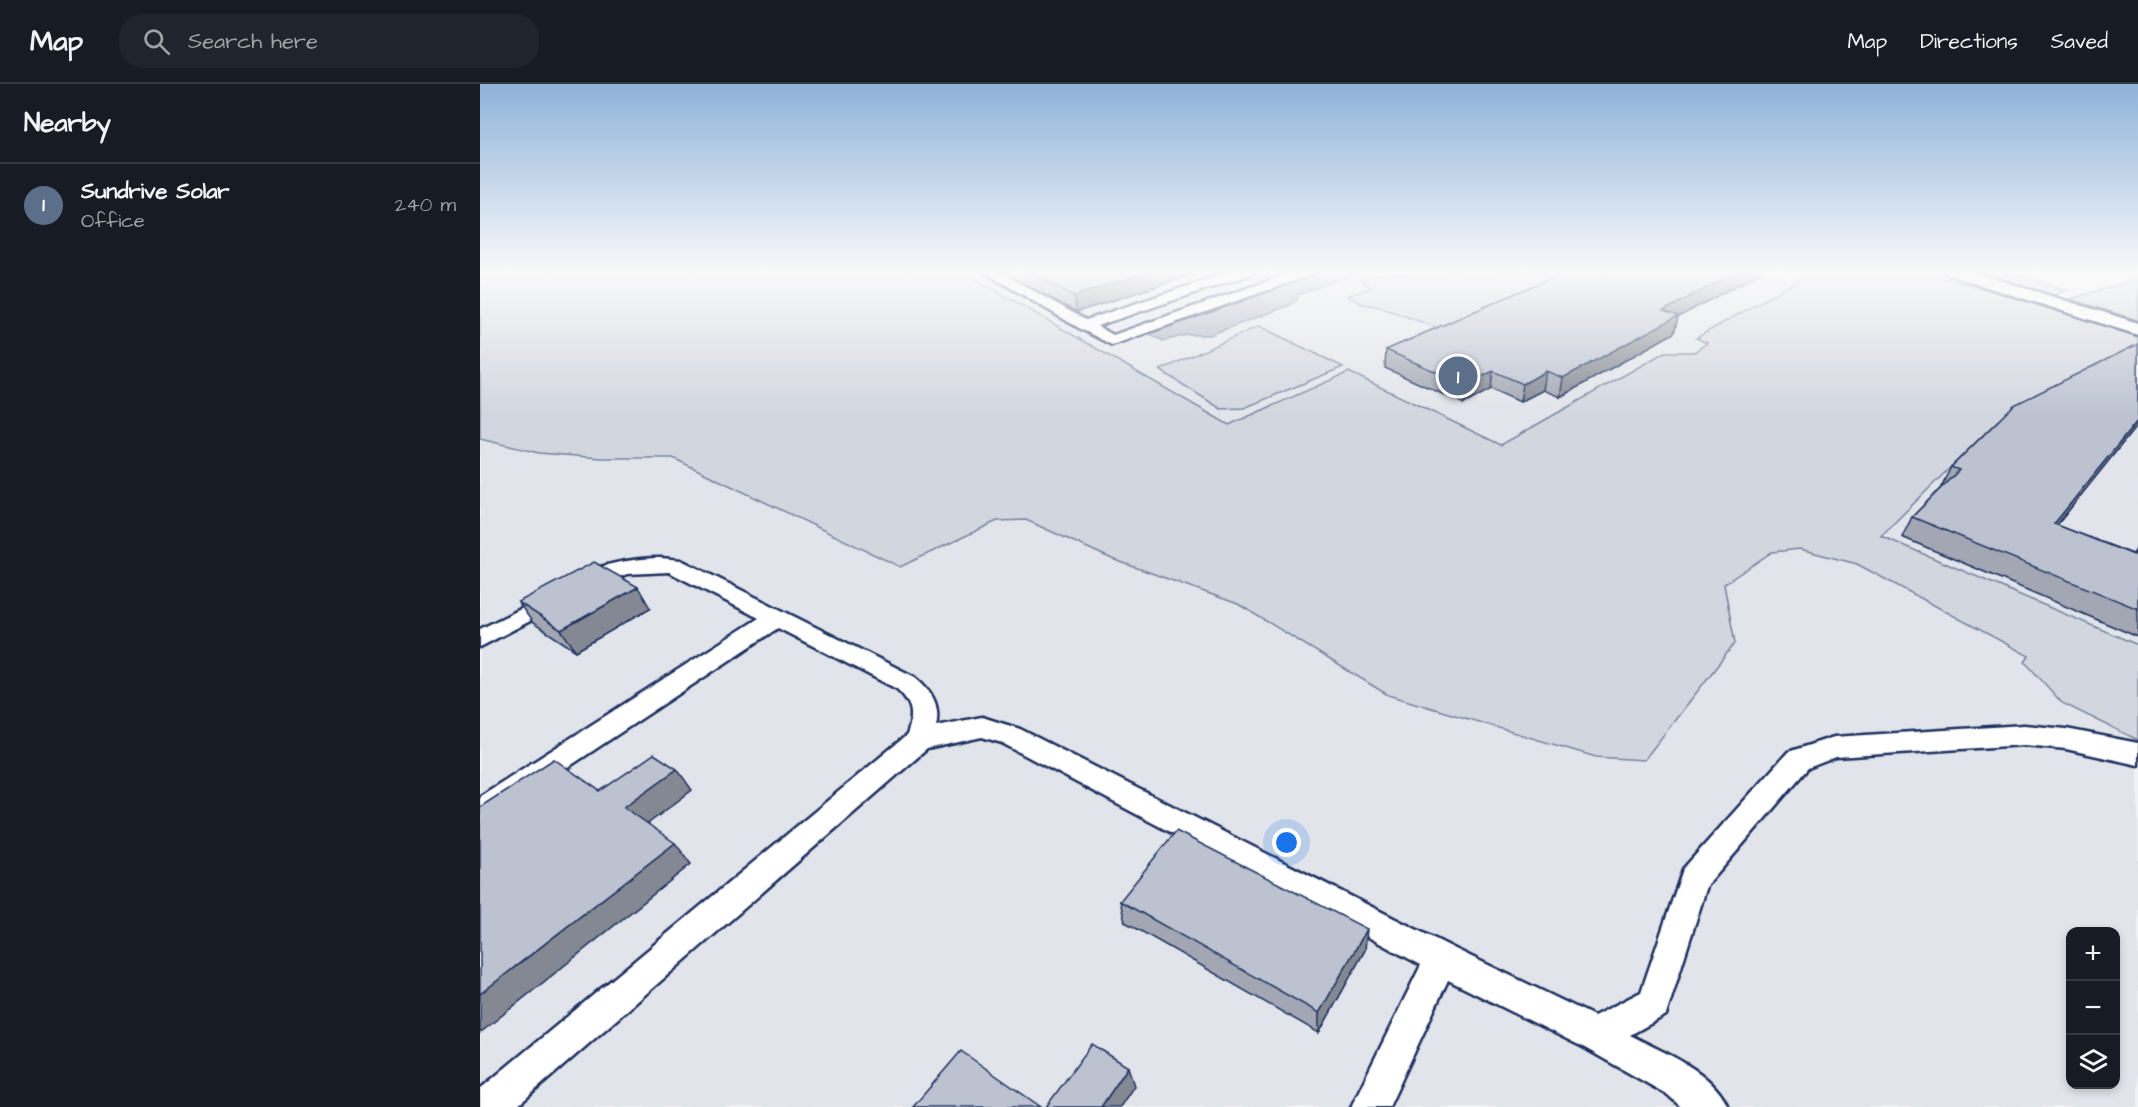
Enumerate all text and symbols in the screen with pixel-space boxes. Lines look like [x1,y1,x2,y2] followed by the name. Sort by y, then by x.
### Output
[119,14,539,68] search box
[30,22,83,61] text: Map
[140,25,173,58] icon: search
[188,26,318,57] text: Search here
[1847,27,1887,56] text: Map
[1920,27,2018,56] text: Directions
[2051,27,2108,56] text: Saved
[24,105,111,141] text: Nearby
[81,176,229,207] text: Sundrive Solar
[42,191,45,219] text: 1
[395,191,456,219] text: 240 m
[81,207,145,235] text: Office
[1438,354,1478,398] pin: 1
[1272,828,1301,857] your location
[2066,927,2120,1089] map controls
[2066,927,2120,981] button: +
[2066,981,2120,1035] button: −
[2066,1035,2120,1089] button: layers

